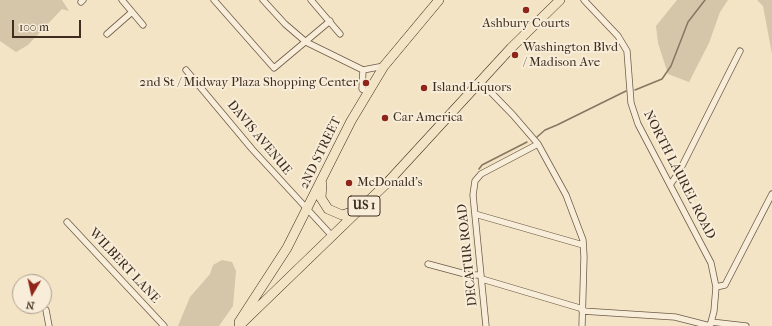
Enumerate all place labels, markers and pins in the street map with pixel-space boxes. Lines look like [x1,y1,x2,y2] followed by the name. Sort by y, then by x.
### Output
[521,5,531,15] marker: Ashbury Courts
[482,16,570,32] place label: Ashbury Courts
[523,40,618,71] place label: Washington Blvd / Madison Ave
[510,50,520,60] marker: Washington Blvd / Madison Ave
[139,75,358,91] place label: 2nd St / Midway Plaza Shopping Center
[361,78,371,88] marker: 2nd St / Midway Plaza Shopping Center
[432,80,511,96] place label: Island Liquors
[419,83,429,93] marker: Island Liquors
[393,110,463,126] place label: Car America
[380,113,390,123] marker: Car America
[357,175,422,191] place label: McDonald's
[344,178,354,188] marker: McDonald's

